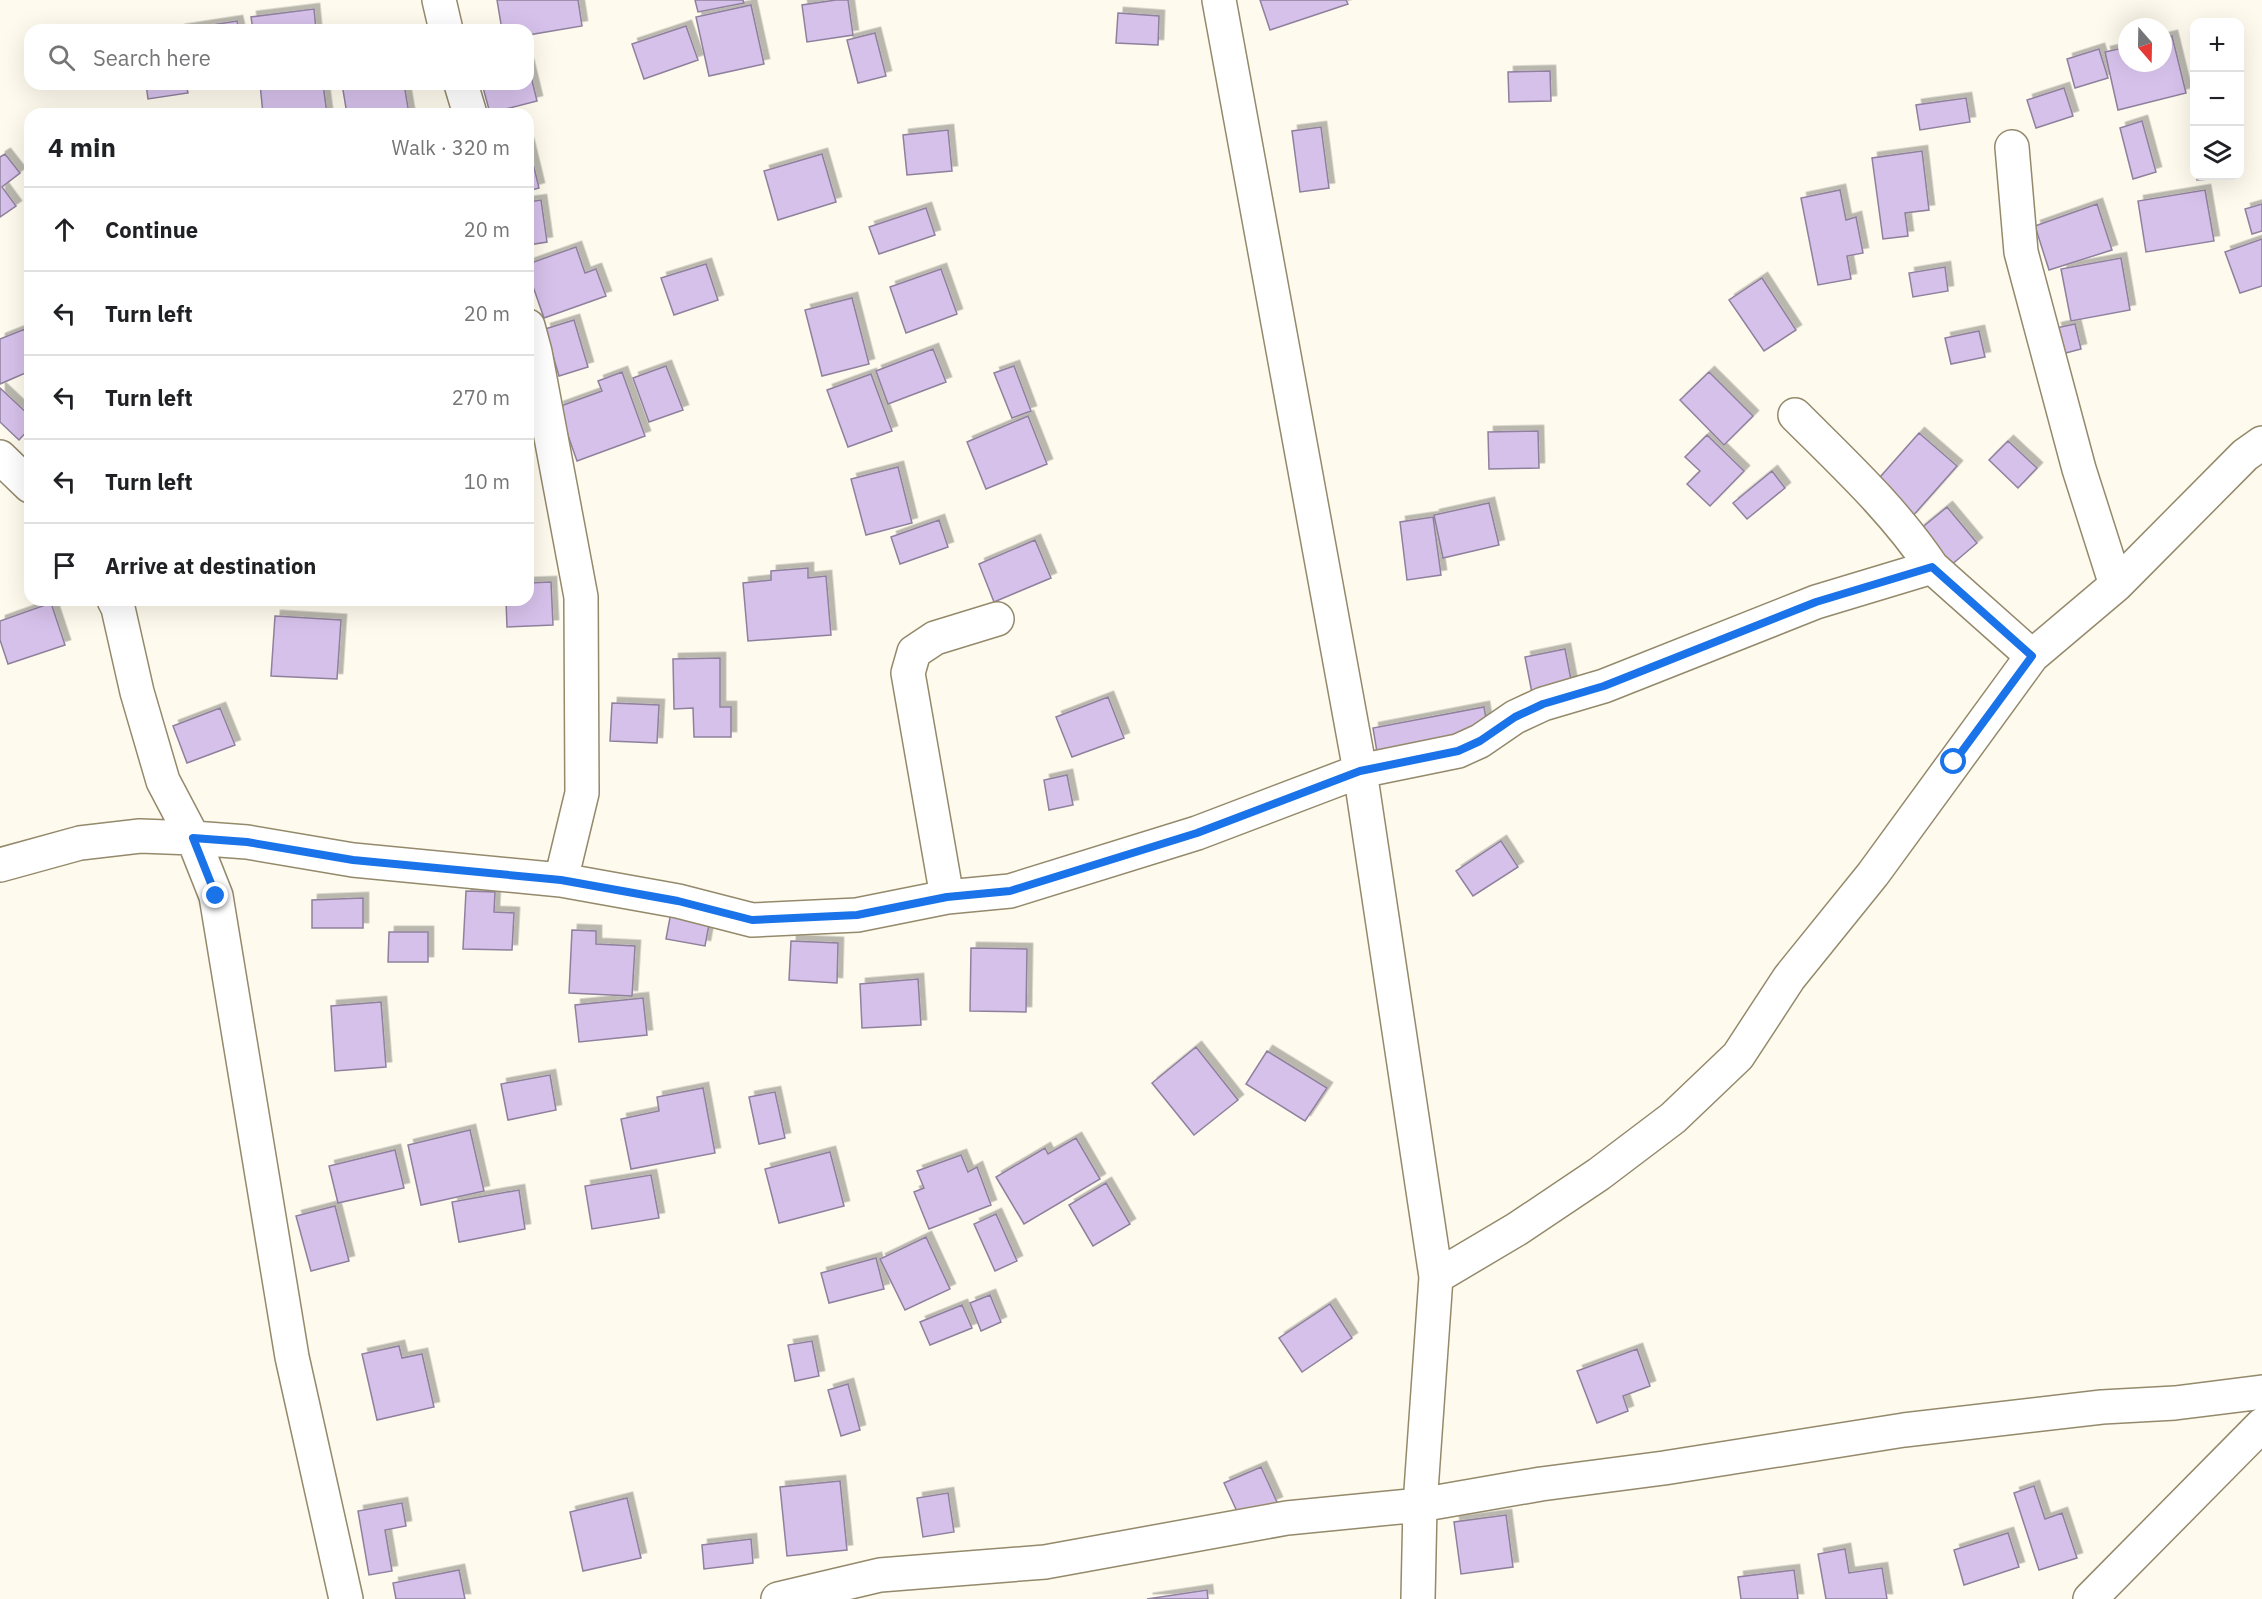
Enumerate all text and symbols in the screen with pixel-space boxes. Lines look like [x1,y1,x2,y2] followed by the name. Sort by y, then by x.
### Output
[2118,18,2172,72] north arrow
[2190,18,2244,180] map controls
[2190,18,2244,72] button: +
[24,24,534,90] search box
[45,41,78,74] icon: search
[93,43,211,72] text: Search here
[2190,72,2244,126] button: −
[2190,126,2244,180] button: layers
[48,130,116,164] text: 4 min
[392,134,510,161] text: Walk · 320 m
[48,213,81,246] icon: ahead
[105,215,198,244] text: Continue
[464,216,510,243] text: 20 m
[48,297,81,330] icon: left
[105,299,193,328] text: Turn left
[464,300,510,327] text: 20 m
[48,381,81,414] icon: left
[105,383,193,412] text: Turn left
[452,384,510,411] text: 270 m
[48,465,81,498] icon: left
[105,467,193,496] text: Turn left
[464,468,510,495] text: 10 m
[48,549,81,582] icon: arrive
[105,551,316,580] text: Arrive at destination
[1940,748,1966,774] route start
[202,882,228,908] route end

